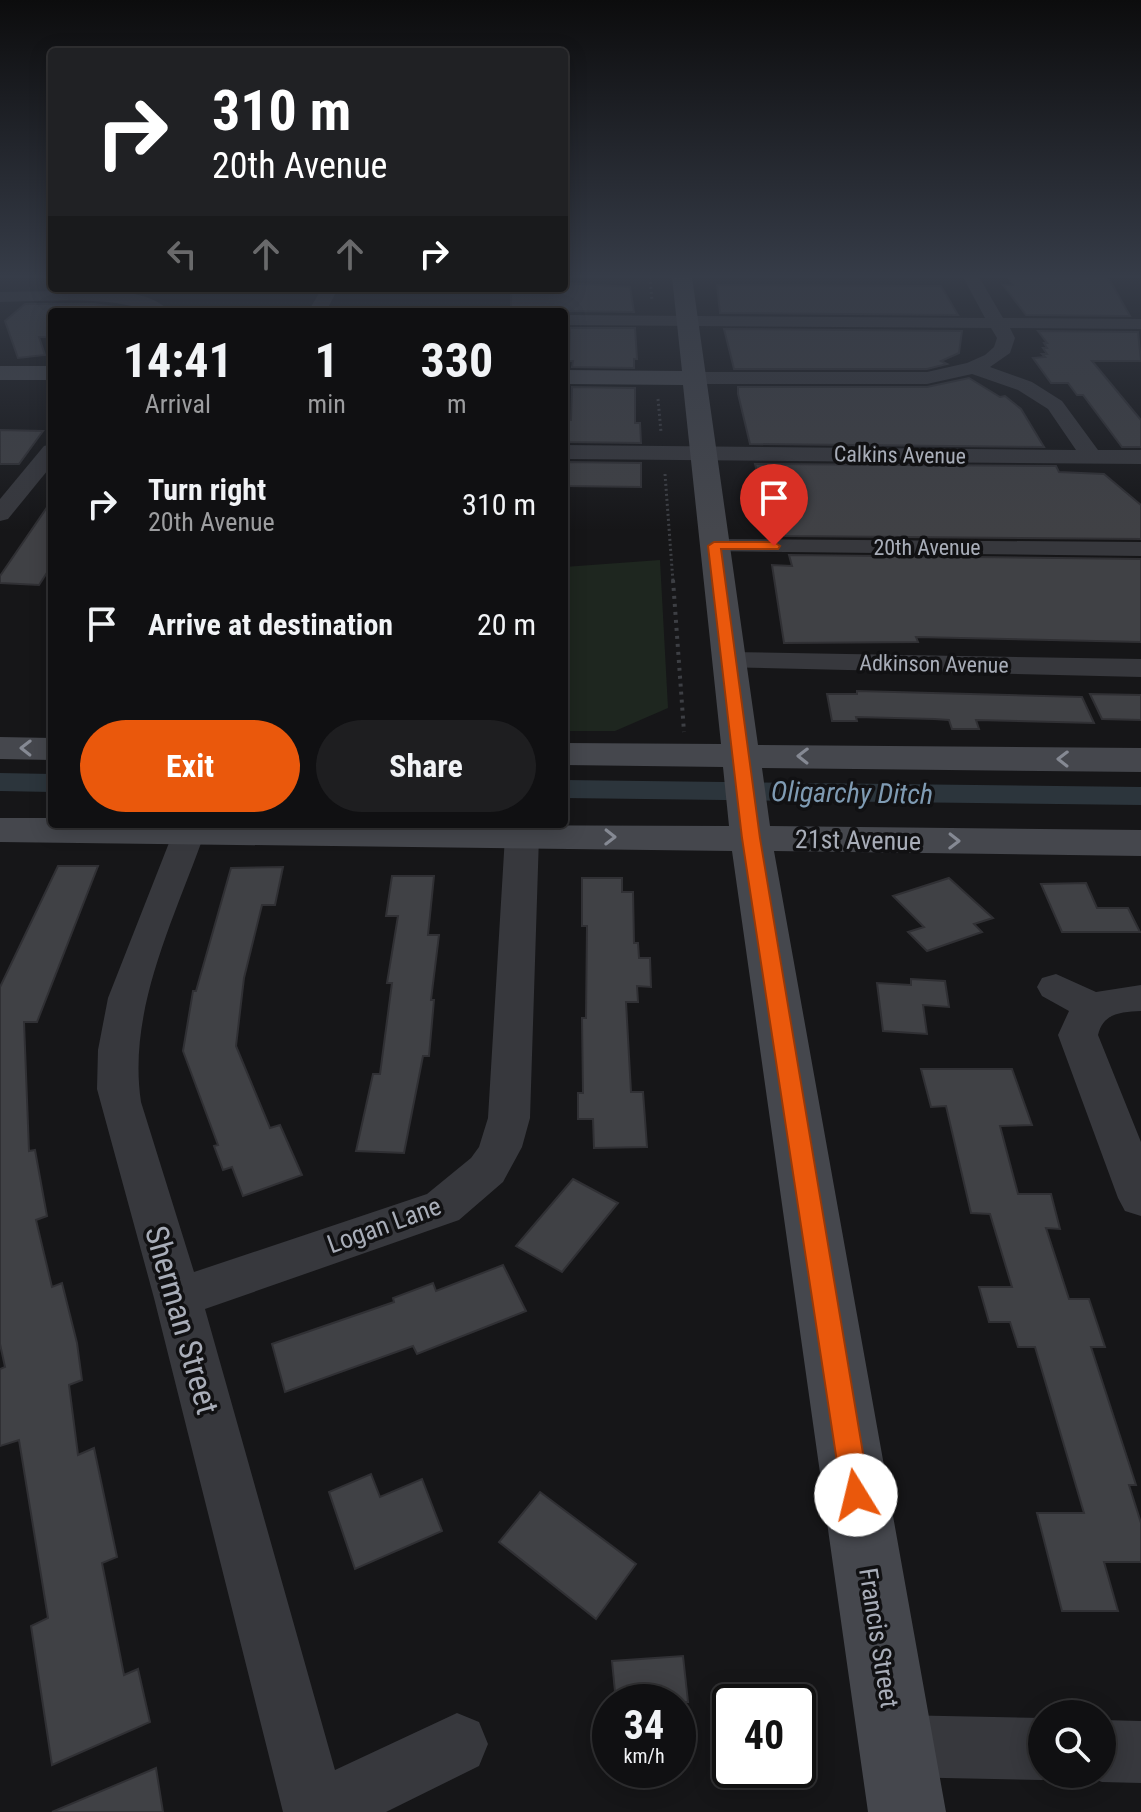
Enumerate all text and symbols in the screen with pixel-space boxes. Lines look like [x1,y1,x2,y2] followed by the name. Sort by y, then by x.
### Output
[212,78,351,144] text: 310 m
[80,80,184,184] icon: right
[212,145,387,187] text: 20th Avenue
[160,232,204,276] icon: left
[244,232,288,276] icon: ahead
[328,232,372,276] icon: ahead
[412,232,456,276] icon: right
[123,332,233,389] text: 14:41
[315,332,339,389] text: 1
[420,332,493,389] text: 330
[145,389,211,419] text: Arrival
[308,389,346,419] text: min
[447,389,467,419] text: m
[834,441,966,469] street label: Calkins Avenue
[740,464,808,546] pin
[148,472,266,507] text: Turn right
[752,476,796,520] icon: arrive
[80,482,124,526] icon: right
[462,487,536,522] text: 310 m
[148,507,275,537] text: 20th Avenue
[873,535,981,560] street label: 20th Avenue
[80,602,124,646] icon: arrive
[148,607,393,642] text: Arrive at destination
[477,607,536,642] text: 20 m
[859,650,1009,678] street label: Adkinson Avenue
[80,720,300,812] button: Exit
[316,720,536,812] button: Share
[19,739,32,757] one-way arrow
[796,748,809,765] one-way arrow
[1056,750,1069,768] one-way arrow
[771,775,933,811] water label: Oligarchy Ditch
[795,824,921,856] street label: 21st Avenue
[604,828,617,846] one-way arrow
[948,832,961,850] one-way arrow
[323,1191,445,1259] street label: Logan Lane
[137,1221,227,1419] street label: Sherman Street
[814,1453,898,1537] position arrow
[853,1566,905,1710] street label: Francis Street
[712,1684,816,1788] speed limit sign: 40
[1028,1700,1116,1788] map controls
[1028,1700,1116,1788] button: search
[624,1702,664,1749] text: 34
[623,1744,665,1768] text: km/h

